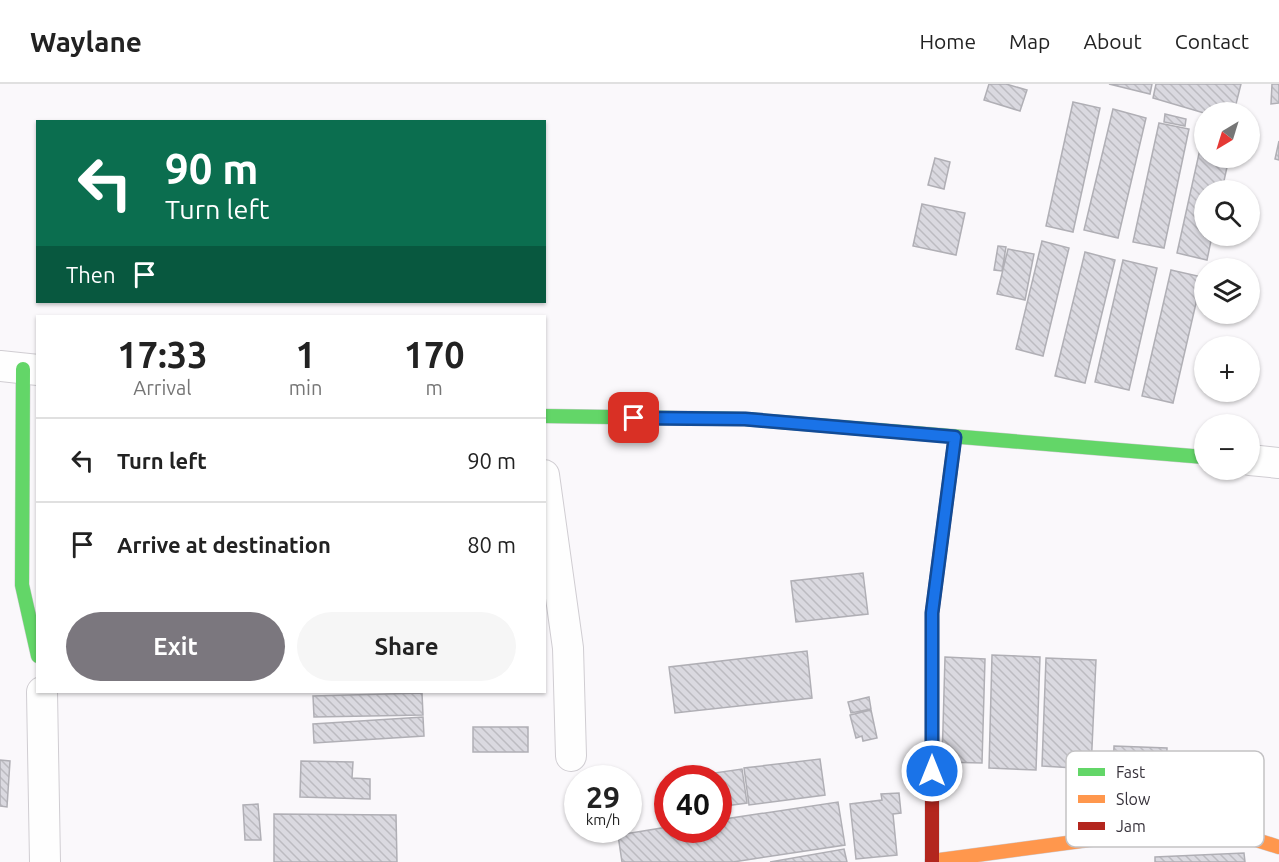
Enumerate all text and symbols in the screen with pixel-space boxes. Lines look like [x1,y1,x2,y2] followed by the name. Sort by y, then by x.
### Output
[30,26,142,57] text: Waylane
[919,29,976,53] text: Home
[1009,29,1050,53] text: Map
[1083,29,1142,53] text: About
[1175,29,1249,53] text: Contact
[1194,102,1260,168] north arrow
[1194,102,1260,480] map controls
[66,144,144,222] icon: left
[165,145,259,192] text: 90 m
[1194,180,1260,246] button: search
[165,194,269,224] text: Turn left
[128,258,161,291] icon: arrive
[1194,258,1260,324] button: layers
[66,262,116,287] text: Then
[117,334,207,375] text: 17:33
[295,334,316,375] text: 1
[404,334,465,375] text: 170
[1194,336,1260,402] button: +
[133,376,192,399] text: Arrival
[289,376,322,399] text: min
[426,376,443,399] text: m
[608,392,659,443] pin
[617,401,650,434] icon: arrive
[1194,414,1260,480] button: −
[66,444,99,477] icon: left
[117,448,207,473] text: Turn left
[467,448,516,473] text: 90 m
[66,528,99,561] icon: arrive
[117,532,331,557] text: Arrive at destination
[467,532,516,557] text: 80 m
[66,612,285,681] button: Exit
[297,612,516,681] button: Share
[900,739,964,803] position arrow
[1066,751,1264,847] legend
[1116,763,1146,781] text: Fast
[654,765,732,843] speed limit sign: 40
[586,780,620,814] text: 29
[1116,790,1151,808] text: Slow
[586,811,620,828] text: km/h
[1116,817,1146,835] text: Jam

